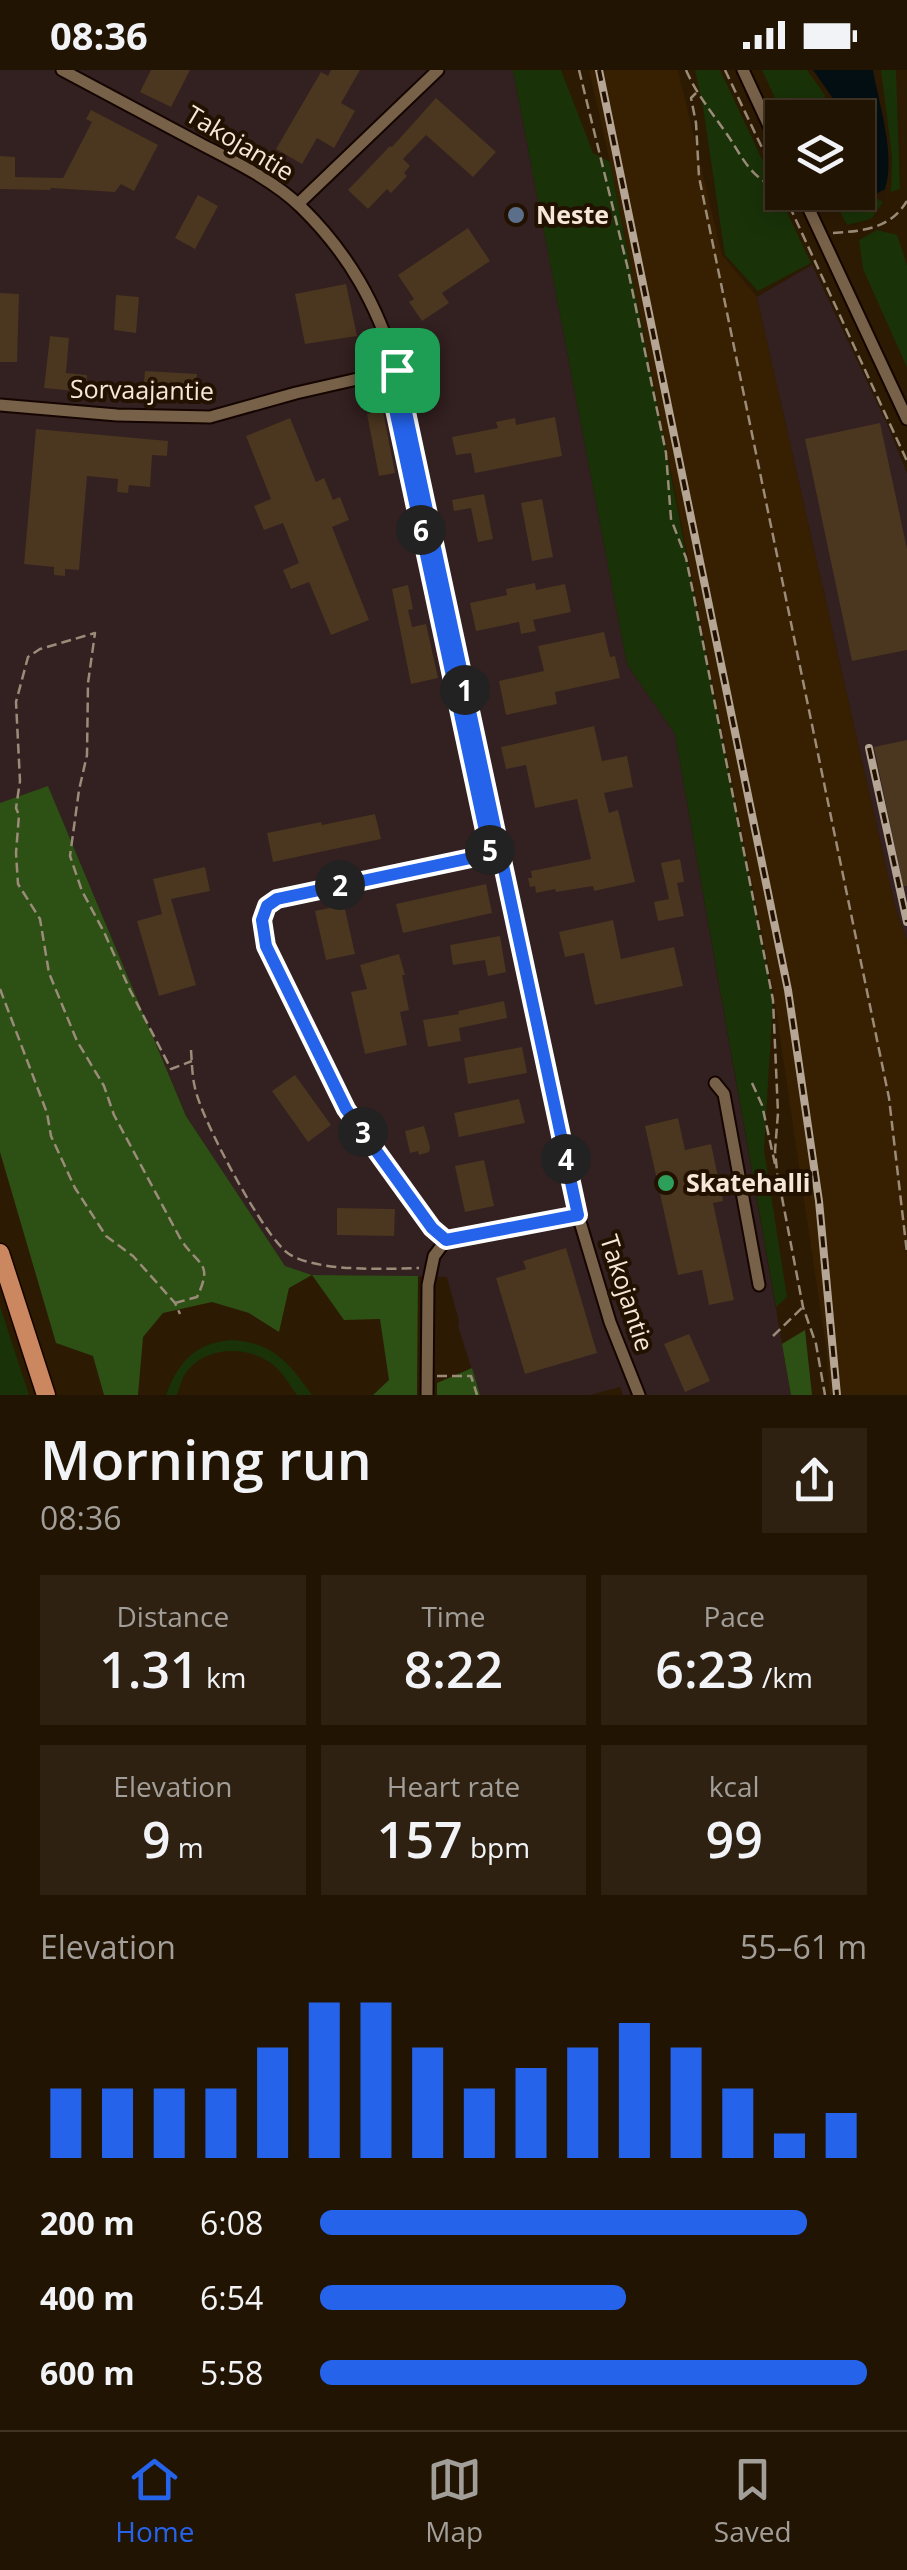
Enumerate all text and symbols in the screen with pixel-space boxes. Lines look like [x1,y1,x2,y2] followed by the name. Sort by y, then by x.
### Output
[50,9,148,61] text: 08:36
[180,97,301,188] street label: Takojantie
[765,100,875,210] map controls
[765,100,875,210] button: layers
[536,197,609,231] place label: Neste
[505,204,527,226] marker: Neste
[355,328,440,413] pin
[370,343,425,398] icon: arrive
[70,371,214,407] street label: Sorvaajantie
[396,505,446,555] pin: 6
[413,511,429,549] text: 6
[440,665,490,715] pin: 1
[457,671,473,709] text: 1
[465,825,515,875] pin: 5
[482,831,498,869] text: 5
[315,860,365,910] pin: 2
[332,866,348,904] text: 2
[338,1107,388,1157] pin: 3
[355,1113,371,1151] text: 3
[541,1134,591,1184] pin: 4
[558,1140,574,1178] text: 4
[686,1165,810,1199] place label: Skatehalli
[655,1172,677,1194] marker: Skatehalli
[593,1230,663,1355] street label: Takojantie
[40,1421,372,1496] text: Morning run
[762,1428,867,1533] button: share
[40,1496,122,1539] text: 08:36
[117,1597,229,1635] text: Distance
[421,1597,486,1635] text: Time
[703,1597,765,1635] text: Pace
[99,1635,199,1703] text: 1.31
[404,1635,503,1703] text: 8:22
[655,1635,755,1703] text: 6:23
[199,1658,247,1696] text: km
[755,1658,813,1696] text: /km
[113,1767,232,1805] text: Elevation
[387,1767,520,1805] text: Heart rate
[709,1767,760,1805] text: kcal
[142,1805,171,1873] text: 9
[377,1805,463,1873] text: 157
[706,1805,763,1873] text: 99
[171,1828,204,1866] text: m
[463,1828,530,1866] text: bpm
[40,1925,176,1968] text: Elevation
[740,1925,867,1968] text: 55–61 m
[40,2201,135,2244] text: 200 m
[200,2201,263,2244] text: 6:08
[40,2276,135,2319] text: 400 m
[200,2276,263,2319] text: 6:54
[40,2351,135,2394] text: 600 m
[200,2351,263,2394] text: 5:58
[115,2452,195,2550] tab: Home
[425,2452,483,2550] tab: Map
[714,2452,792,2550] tab: Saved

